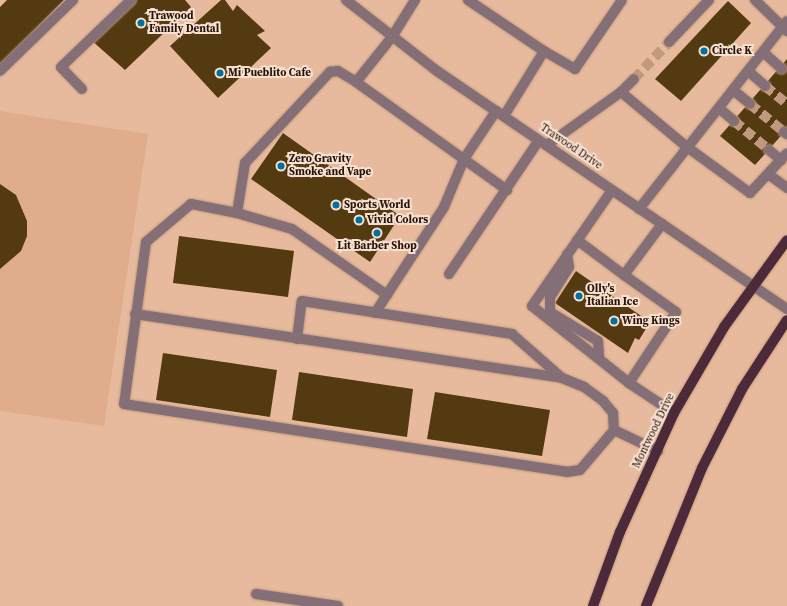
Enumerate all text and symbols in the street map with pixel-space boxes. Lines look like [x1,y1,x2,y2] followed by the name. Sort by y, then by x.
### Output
[149,10,219,36] place label: Trawood Family Dental
[136,18,146,28] marker: Trawood Family Dental
[712,44,752,58] place label: Circle K
[699,46,709,56] marker: Circle K
[228,66,311,80] place label: Mi Pueblito Cafe
[215,68,225,78] marker: Mi Pueblito Cafe
[538,121,604,173] street label: Trawood Drive
[289,153,372,179] place label: Zero Gravity Smoke and Vape
[276,161,286,171] marker: Zero Gravity Smoke and Vape
[344,198,410,212] place label: Sports World
[331,200,341,210] marker: Sports World
[367,213,428,227] place label: Vivid Colors
[354,215,364,225] marker: Vivid Colors
[372,228,382,238] marker: Lit Barber Shop
[337,239,417,253] place label: Lit Barber Shop
[587,283,638,309] place label: Olly's Italian Ice
[574,291,584,301] marker: Olly's Italian Ice
[622,314,680,328] place label: Wing Kings
[609,316,619,326] marker: Wing Kings
[630,391,678,471] street label: Montwood Drive

